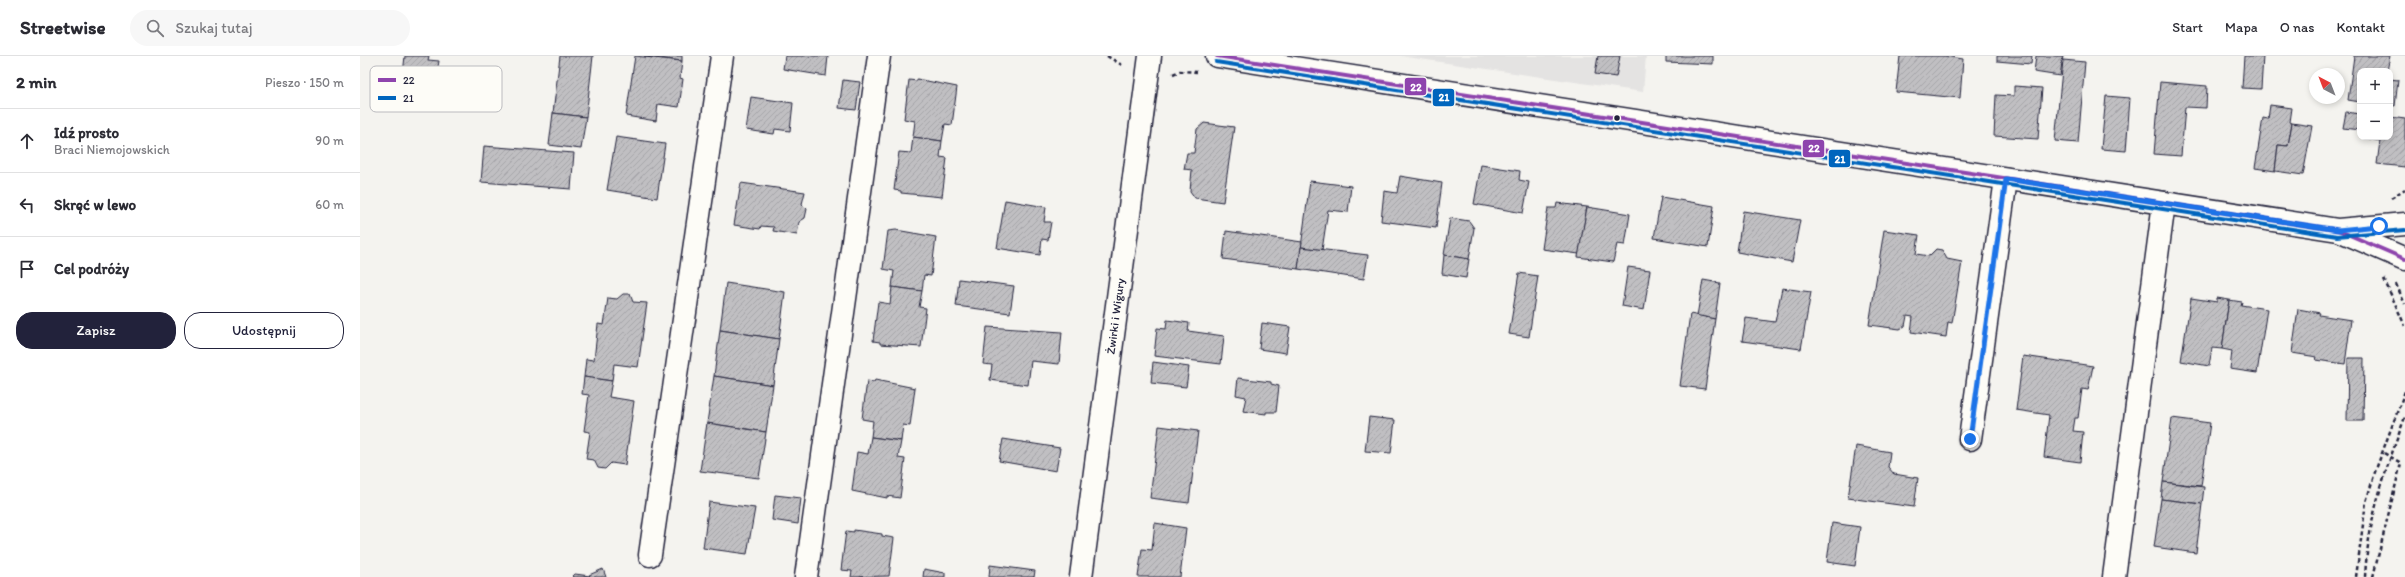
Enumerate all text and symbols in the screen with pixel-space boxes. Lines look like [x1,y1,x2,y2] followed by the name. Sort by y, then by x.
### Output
[130,10,410,46] search box
[20,16,106,39] text: Streetwise
[144,17,166,39] icon: search
[176,19,252,37] text: Szukaj tutaj
[2172,19,2203,36] text: Start
[2225,19,2258,36] text: Mapa
[2280,19,2314,36] text: O nas
[2336,19,2385,36] text: Kontakt
[370,66,502,112] legend
[2309,68,2345,104] north arrow
[2357,68,2393,140] map controls
[2357,68,2393,104] button: +
[16,72,56,92] text: 2 min
[403,74,415,87] text: 22
[265,75,344,90] text: Pieszo · 150 m
[1404,77,1427,96] line badge: 22
[1410,81,1422,94] text: 22
[1432,88,1455,107] line badge: 21
[1439,91,1450,104] text: 21
[403,92,414,105] text: 21
[2357,104,2393,140] button: −
[1612,113,1622,123] unlabelled marker
[54,124,119,142] text: Idź prosto
[16,130,38,152] icon: ahead
[315,133,344,148] text: 90 m
[1802,139,1825,158] line badge: 22
[54,142,170,157] text: Braci Niemojowskich
[1808,142,1820,155] text: 22
[1828,149,1851,168] line badge: 21
[1835,153,1846,166] text: 21
[16,194,38,216] icon: left
[54,196,136,214] text: Skręć w lewo
[315,197,344,212] text: 60 m
[2370,217,2388,235] route start
[16,258,38,280] icon: arrive
[54,260,129,278] text: Cel podróży
[1104,277,1128,355] street label: Żwirki i Wigury
[16,312,176,349] button: Zapisz
[184,312,344,349] button: Udostępnij
[1961,430,1979,448] route end

